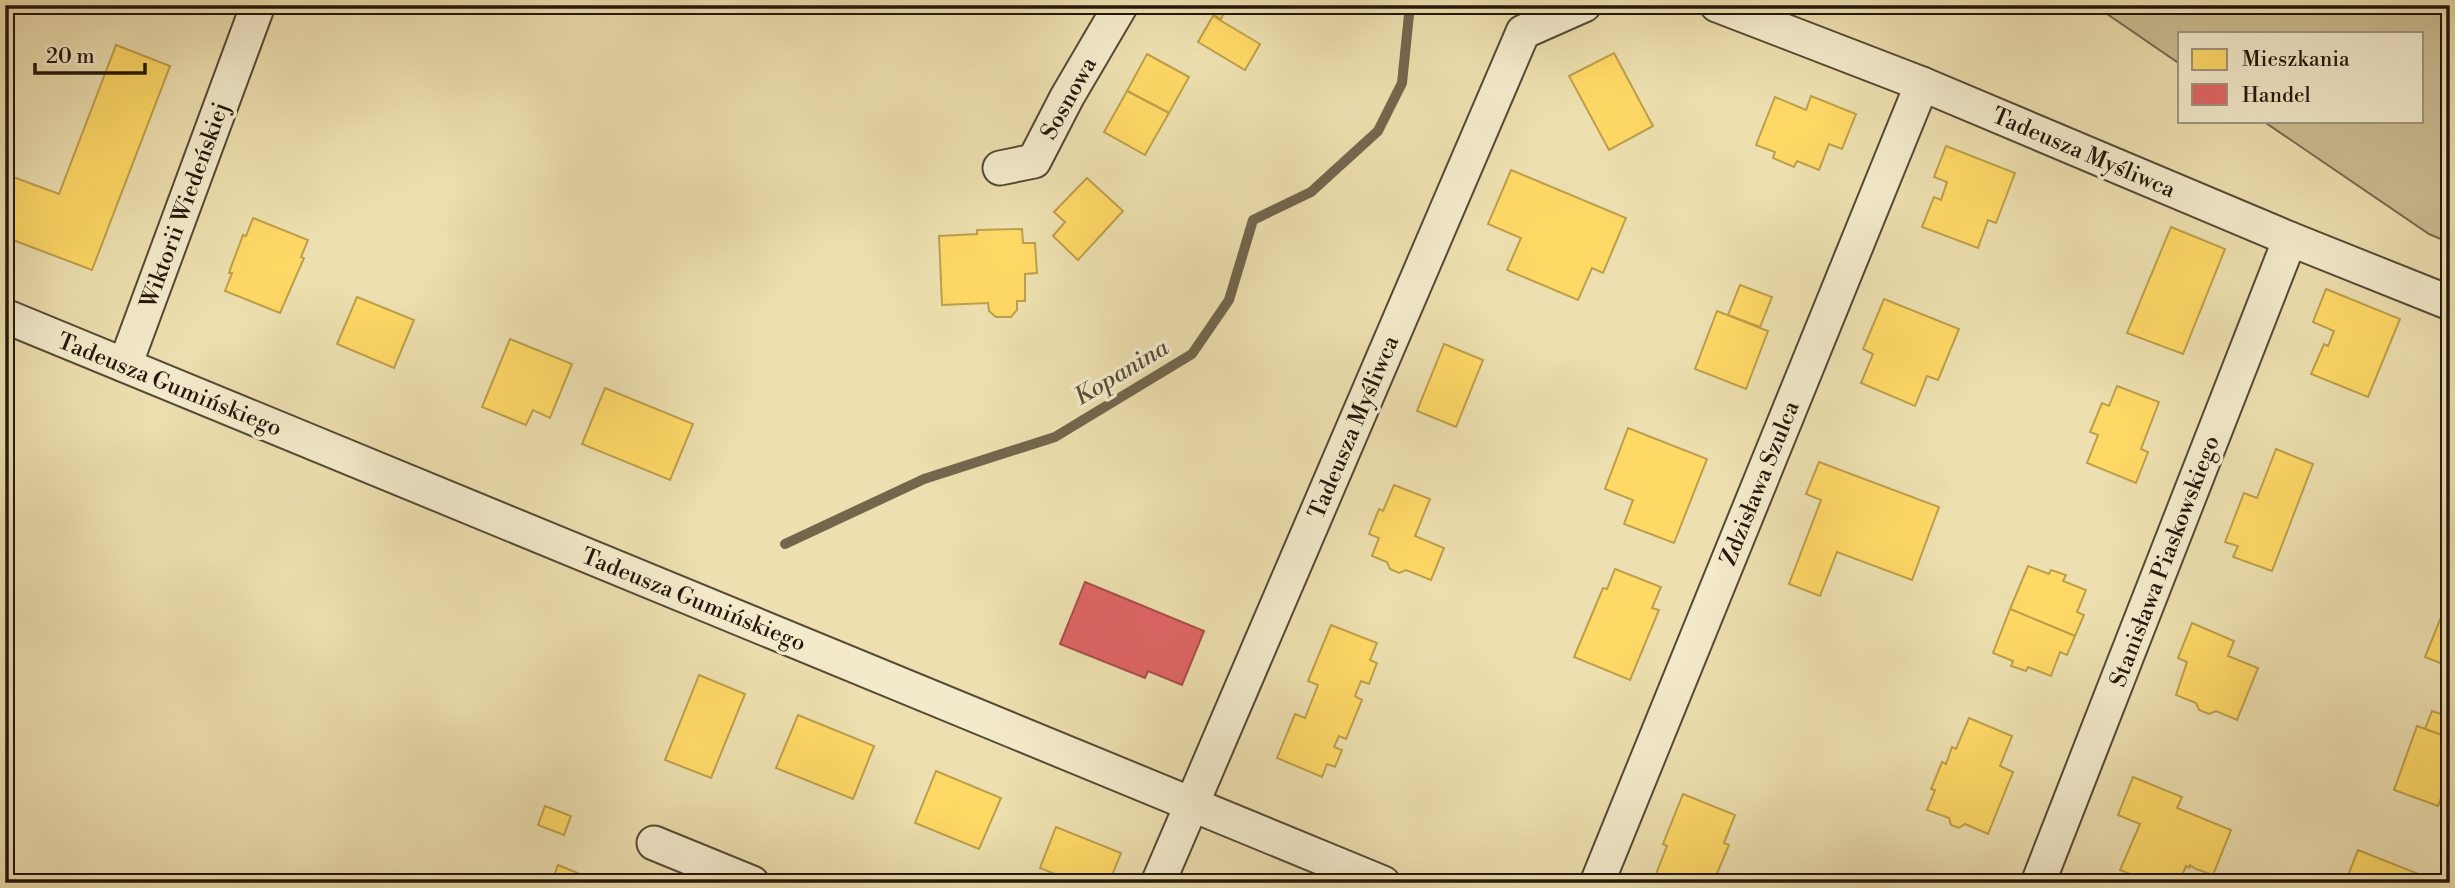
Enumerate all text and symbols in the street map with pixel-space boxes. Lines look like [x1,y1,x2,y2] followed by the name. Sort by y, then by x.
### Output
[35,32,145,76] scale bar
[2178,32,2424,122] legend
[46,44,95,70] text: 20 m
[2242,47,2350,73] text: Mieszkania
[1035,52,1103,145] street label: Sosnowa
[2242,83,2311,109] text: Handel
[134,98,235,313] street label: Wiktorii Wiedeńskiej
[1988,102,2180,204] street label: Tadeusza Myśliwca
[53,327,286,443] street label: Tadeusza Gumińskiego
[1303,331,1405,523] street label: Tadeusza Myśliwca
[1069,333,1175,413] water label: Kopanina
[1714,397,1806,570] street label: Zdzisława Szulca
[2104,432,2226,691] street label: Stanisława Piaskowskiego
[577,542,810,658] street label: Tadeusza Gumińskiego

